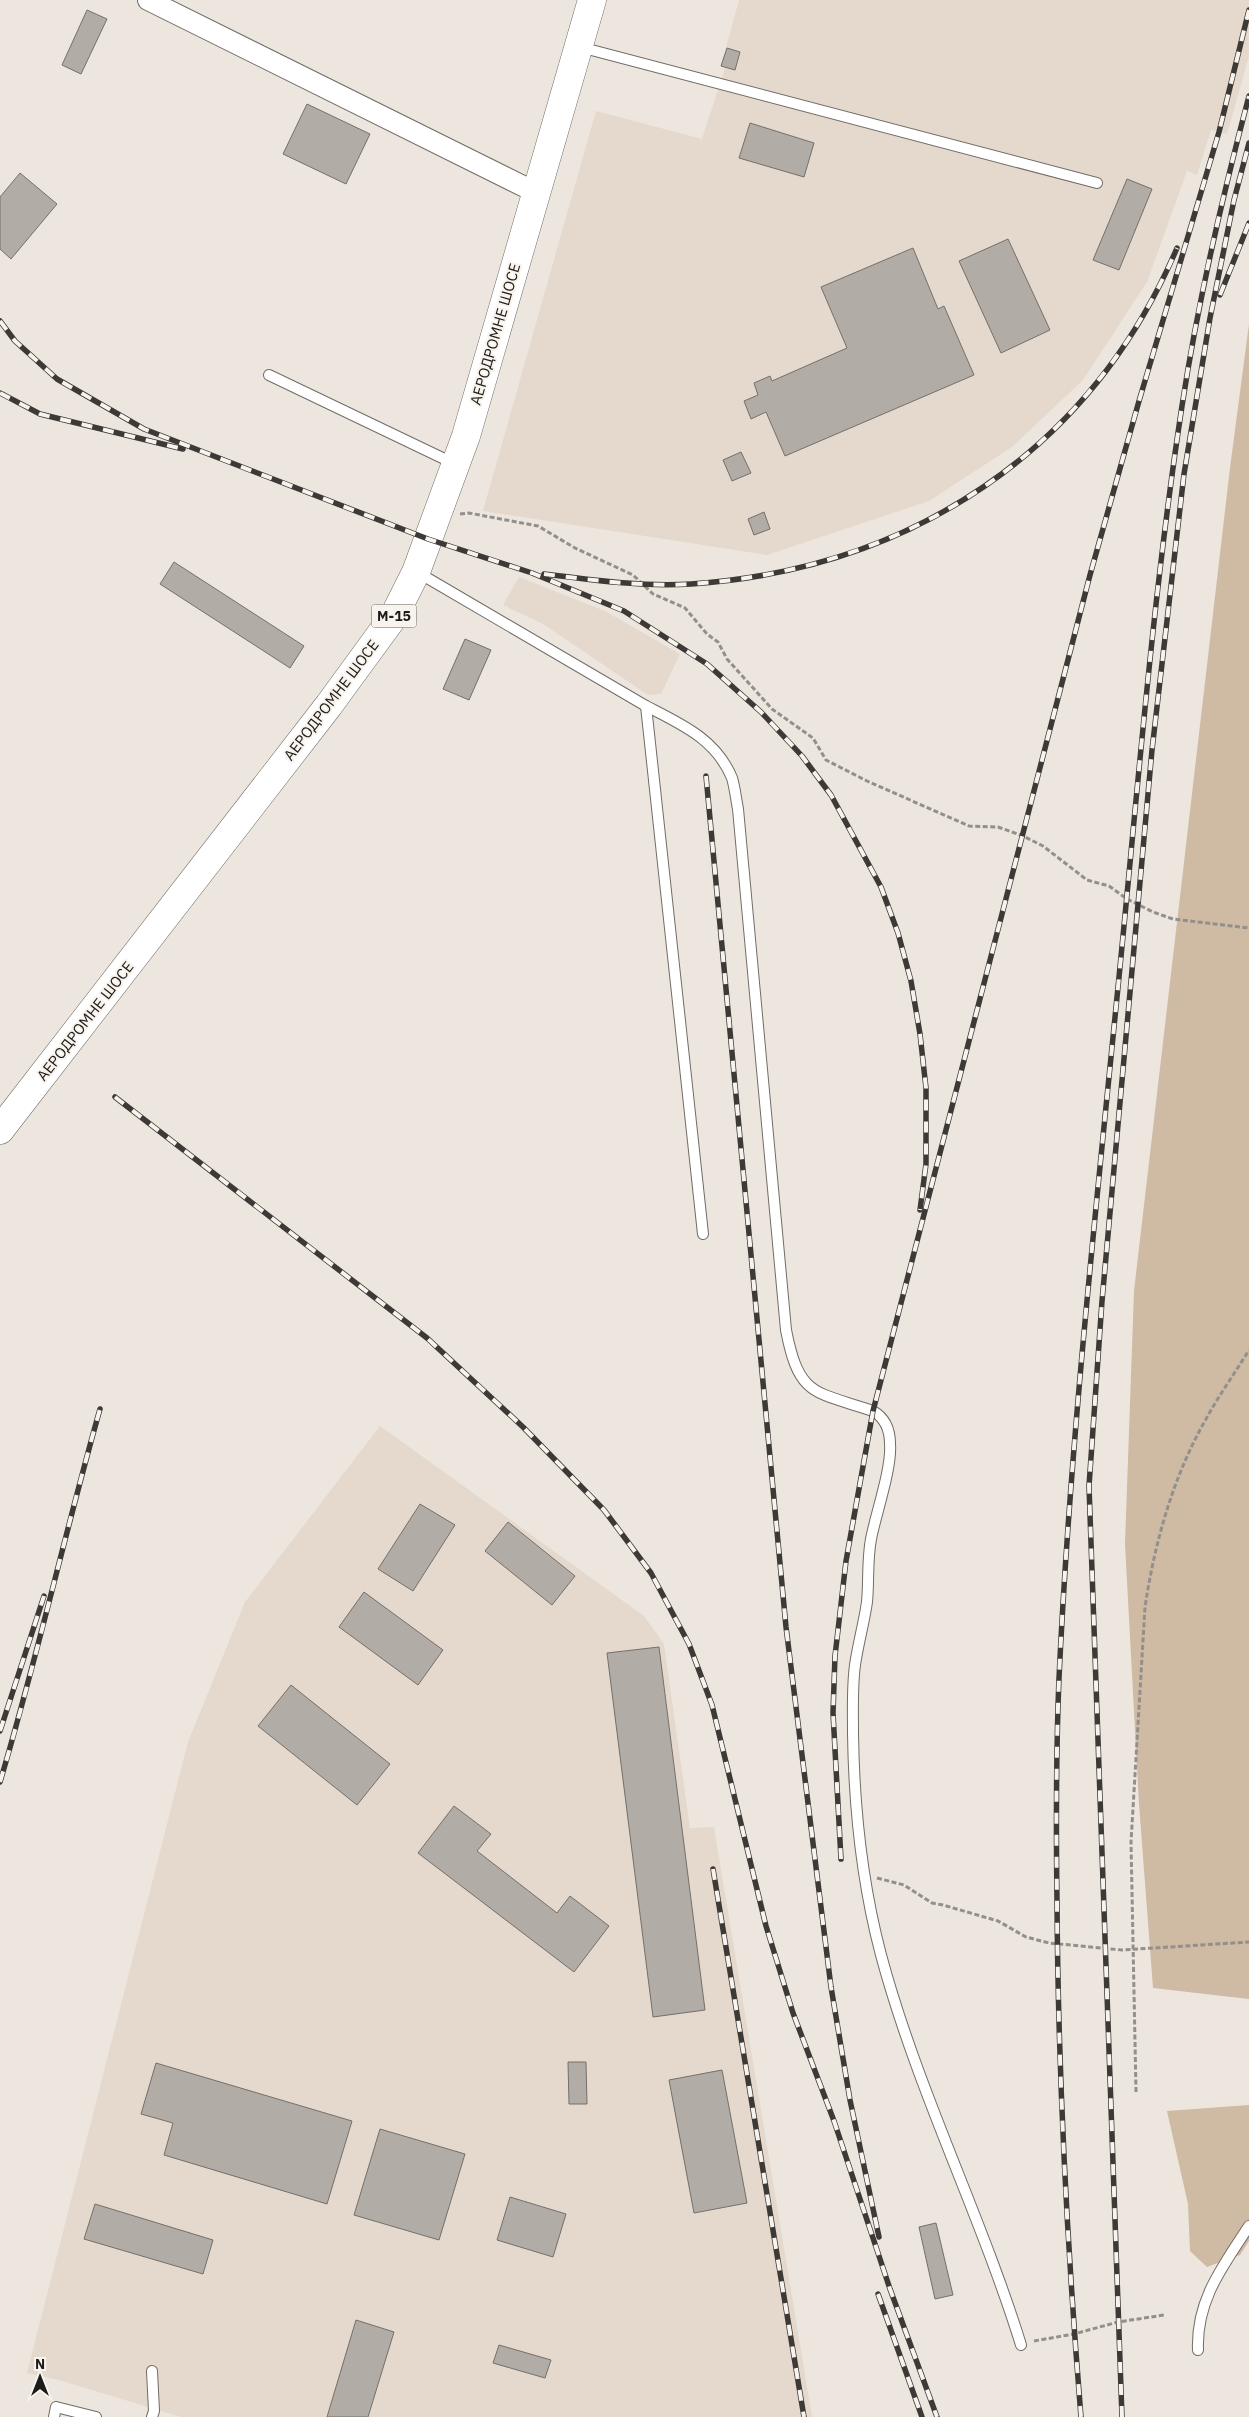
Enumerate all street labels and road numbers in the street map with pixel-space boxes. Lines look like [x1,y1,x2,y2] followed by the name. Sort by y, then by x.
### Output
[466,261,524,407] street label: АЕРОДРОМНЕ ШОСЕ
[372,604,416,628] road number: М-15
[279,636,383,764] street label: АЕРОДРОМНЕ ШОСЕ
[32,957,138,1085] street label: АЕРОДРОМНЕ ШОСЕ

